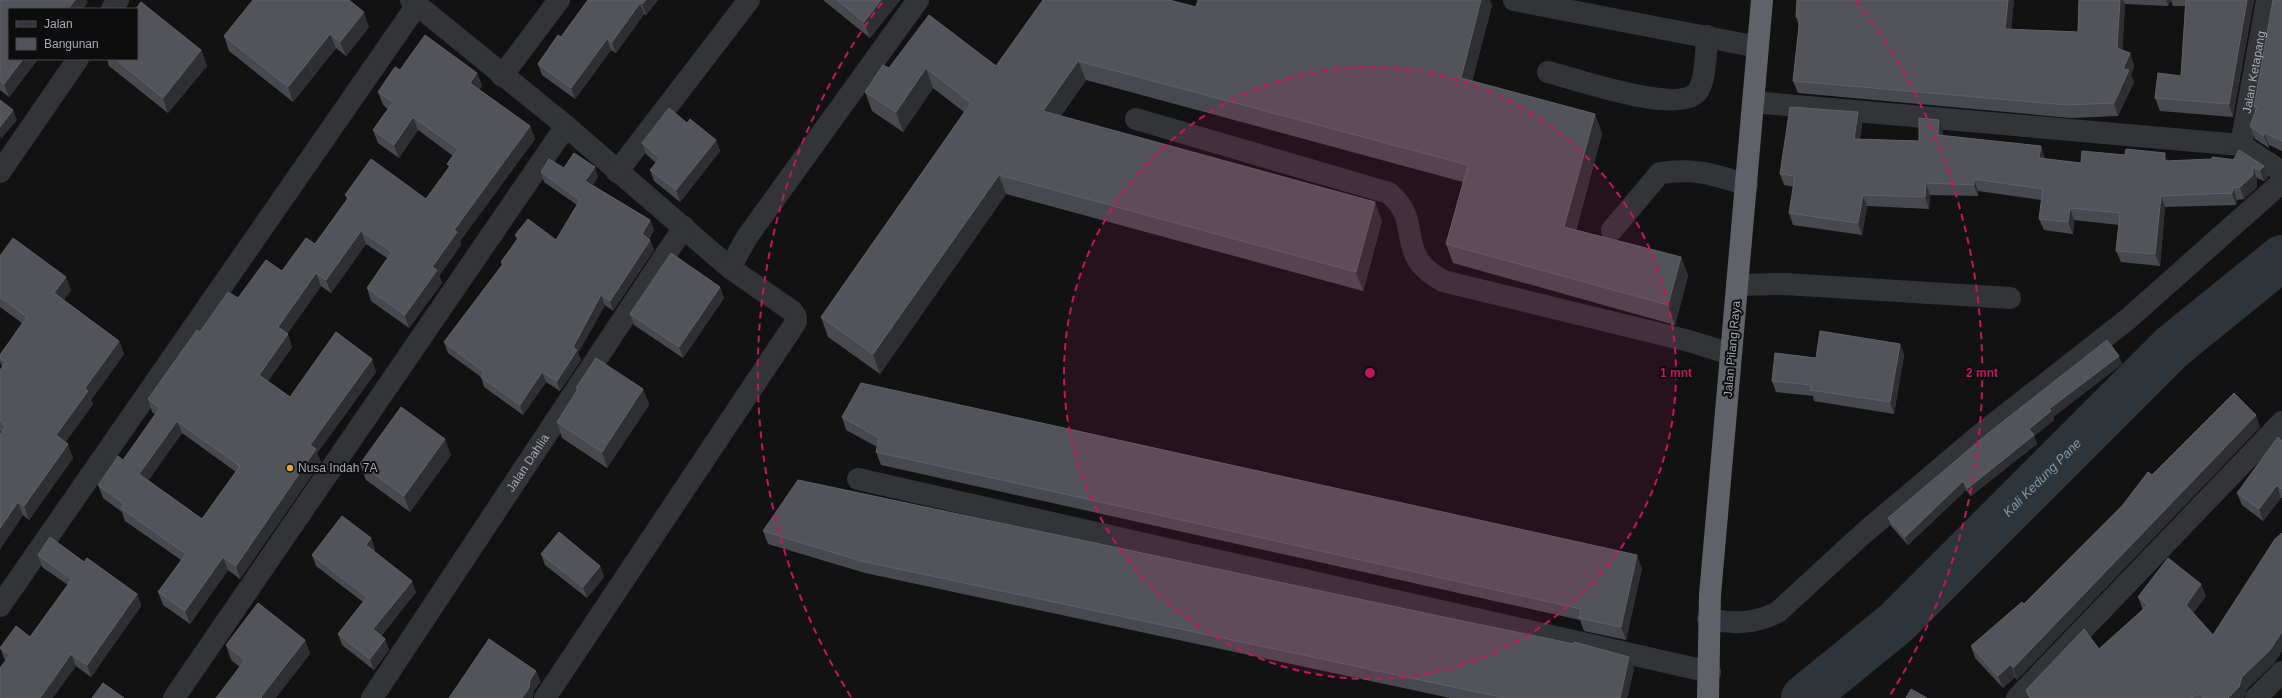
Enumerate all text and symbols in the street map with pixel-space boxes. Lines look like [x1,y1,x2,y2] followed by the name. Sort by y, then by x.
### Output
[8,8,138,60] legend
[44,17,73,31] text: Jalan
[2240,30,2268,115] street label: Jalan Ketapang
[44,37,99,51] text: Bangunan
[1721,300,1743,398] street label: Jalan Pilang Raya
[1363,366,1377,380] centre of rings
[1660,366,1692,380] text: 1 mnt
[1966,366,1998,380] text: 2 mnt
[504,431,552,494] street label: Jalan Dahlia
[2000,435,2084,520] water label: Kali Kedung Pane
[298,461,377,475] place label: Nusa Indah 7A
[285,463,295,473] marker: Nusa Indah 7A

